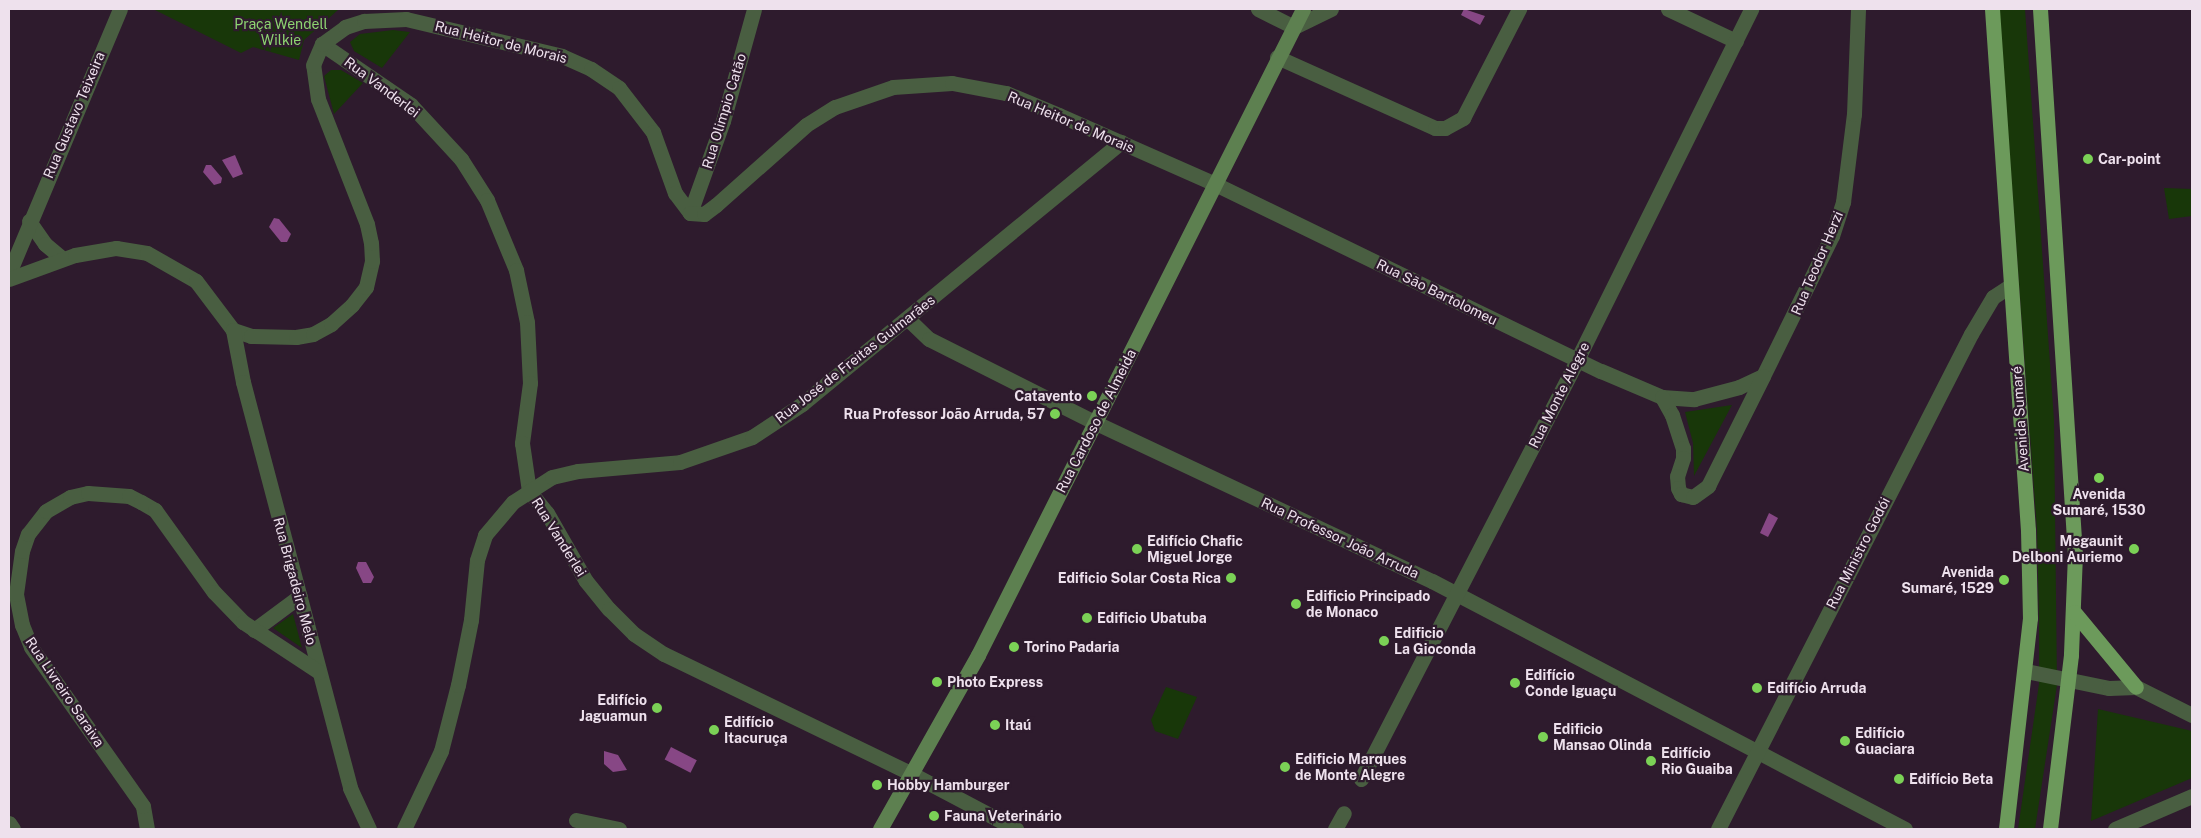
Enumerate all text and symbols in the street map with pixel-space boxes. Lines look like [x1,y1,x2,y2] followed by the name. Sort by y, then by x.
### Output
[234,16,328,48] park label: Praça Wendell Wilkie
[433,17,569,67] street label: Rua Heitor de Morais
[40,49,108,181] street label: Rua Gustavo Teixeira
[698,51,750,171] street label: Rua Olimpio Catão
[341,53,423,121] street label: Rua Vanderlei
[1005,88,1137,156] street label: Rua Heitor de Morais
[2098,151,2161,167] place label: Car-point
[2082,153,2094,165] marker: Car-point
[1788,209,1846,317] street label: Rua Teodor Herzi
[1374,255,1500,329] street label: Rua São Bartolomeu
[772,291,938,427] street label: Rua José de Freitas Guimarães
[1525,339,1593,451] street label: Rua Monte Alegre
[1052,346,1140,496] street label: Rua Cardoso de Almeida
[2008,366,2032,472] street label: Avenida Sumaré
[1014,388,1082,404] place label: Catavento
[1086,390,1098,402] marker: Catavento
[843,406,1045,422] place label: Rua Professor João Arruda, 57
[1049,408,1061,420] marker: Rua Professor João Arruda, 57
[2093,472,2105,484] marker: Avenida Sumaré, 1530
[2052,486,2146,518] place label: Avenida Sumaré, 1530
[528,494,590,580] street label: Rua Vanderlei
[1258,494,1422,582] street label: Rua Professor João Arruda
[1823,494,1893,612] street label: Rua Ministro Godói
[270,515,320,647] street label: Rua Brigadeiro Melo
[1147,533,1243,566] place label: Edifício Chafic Miguel Jorge
[2012,533,2123,566] place label: Megaunit Delboni Auriemo
[2127,542,2141,556] marker: Megaunit Delboni Auriemo
[1131,543,1143,555] marker: Edifício Chafic Miguel Jorge
[1901,564,1994,596] place label: Avenida Sumaré, 1529
[1058,570,1221,586] place label: Edificio Solar Costa Rica
[1225,572,1237,584] marker: Edificio Solar Costa Rica
[1998,574,2010,586] marker: Avenida Sumaré, 1529
[1306,588,1430,620] place label: Edificio Principado de Monaco
[1290,598,1302,610] marker: Edificio Principado de Monaco
[1097,610,1207,626] place label: Edificio Ubatuba
[1081,612,1093,624] marker: Edificio Ubatuba
[1394,625,1476,658] place label: Edificio La Gioconda
[22,634,108,750] street label: Rua Livreiro Saraiva
[1378,635,1390,647] marker: Edificio La Gioconda
[1024,639,1119,655] place label: Torino Padaria
[1008,641,1020,653] marker: Torino Padaria
[1525,667,1616,700] place label: Edifício Conde Iguaçu
[947,674,1043,690] place label: Photo Express
[931,676,943,688] marker: Photo Express
[1509,677,1521,689] marker: Edifício Conde Iguaçu
[1767,680,1866,696] place label: Edifício Arruda
[1751,682,1763,694] marker: Edifício Arruda
[579,692,647,724] place label: Edifício Jaguamun
[651,702,663,714] marker: Edifício Jaguamun
[724,714,788,746] place label: Edifício Itacuruça
[1005,717,1031,733] place label: Itaú
[989,719,1001,731] marker: Itaú
[1553,721,1652,754] place label: Edificio Mansao Olinda
[708,724,720,736] marker: Edifício Itacuruça
[1855,725,1915,758] place label: Edifício Guaciara
[1537,731,1549,743] marker: Edificio Mansao Olinda
[1839,735,1851,747] marker: Edifício Guaciara
[1661,745,1733,778] place label: Edifício Rio Guaiba
[1295,751,1407,784] place label: Edificio Marques de Monte Alegre
[1645,755,1657,767] marker: Edifício Rio Guaiba
[1279,761,1291,773] marker: Edificio Marques de Monte Alegre
[1909,771,1993,787] place label: Edifício Beta
[1893,773,1905,785] marker: Edifício Beta
[887,777,1010,793] place label: Hobby Hamburger
[871,779,883,791] marker: Hobby Hamburger
[944,808,1062,824] place label: Fauna Veterinário
[928,810,940,822] marker: Fauna Veterinário

